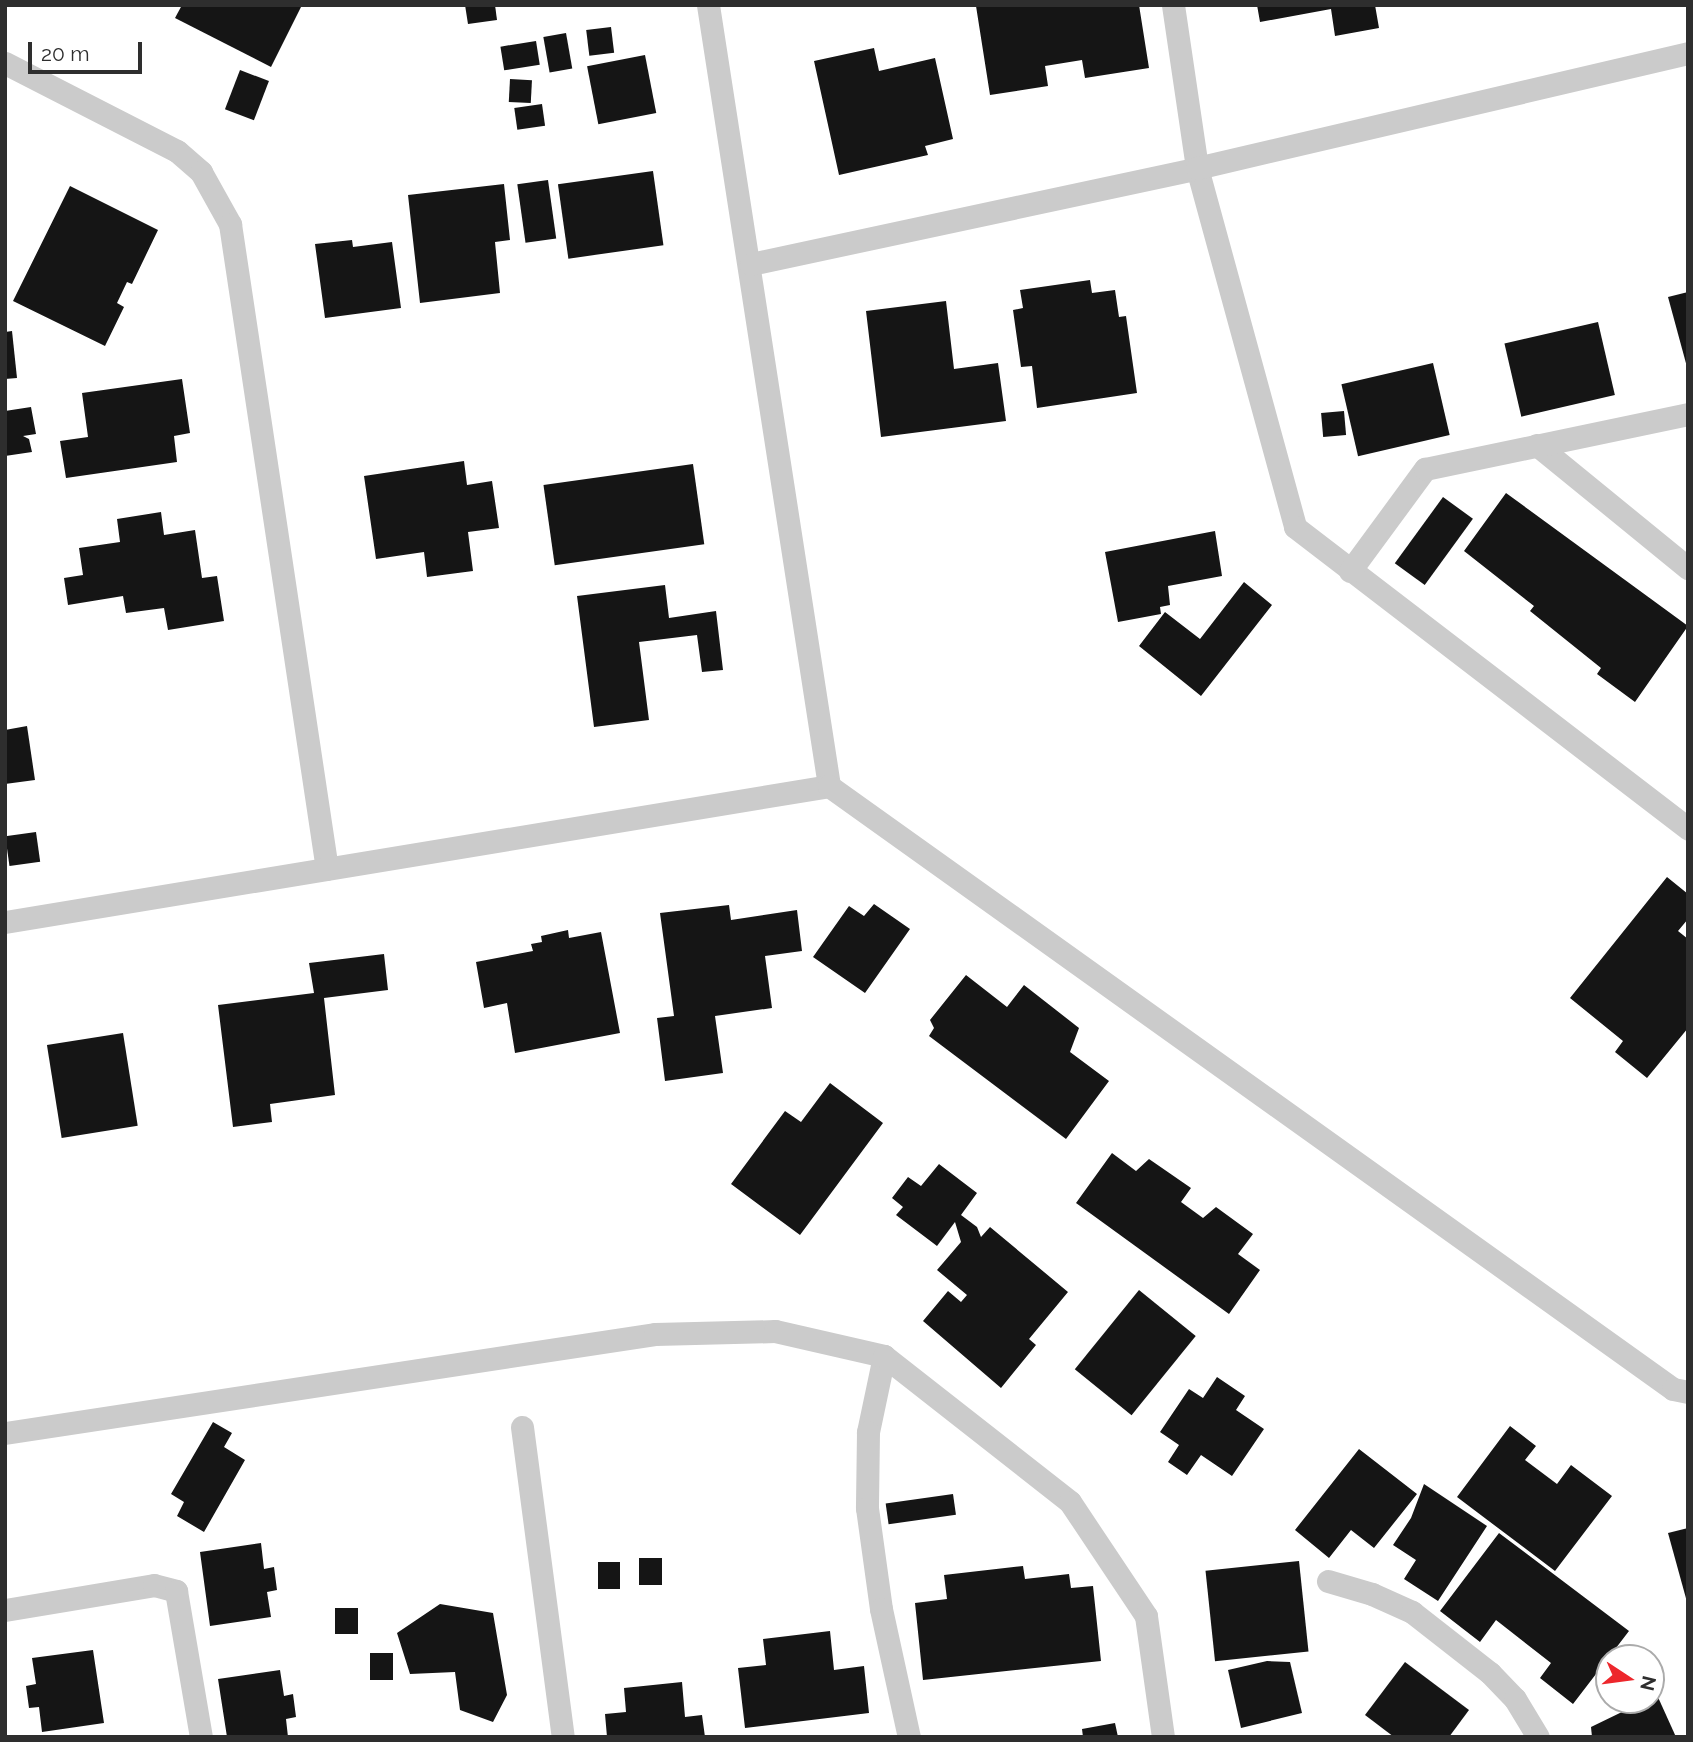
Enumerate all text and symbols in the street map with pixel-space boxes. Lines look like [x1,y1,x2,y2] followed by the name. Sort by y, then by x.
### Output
[32,28,145,72] scale bar
[41,41,89,66] text: 20 m
[1595,1644,1665,1714] north arrow
[1636,1674,1661,1693] text: N

